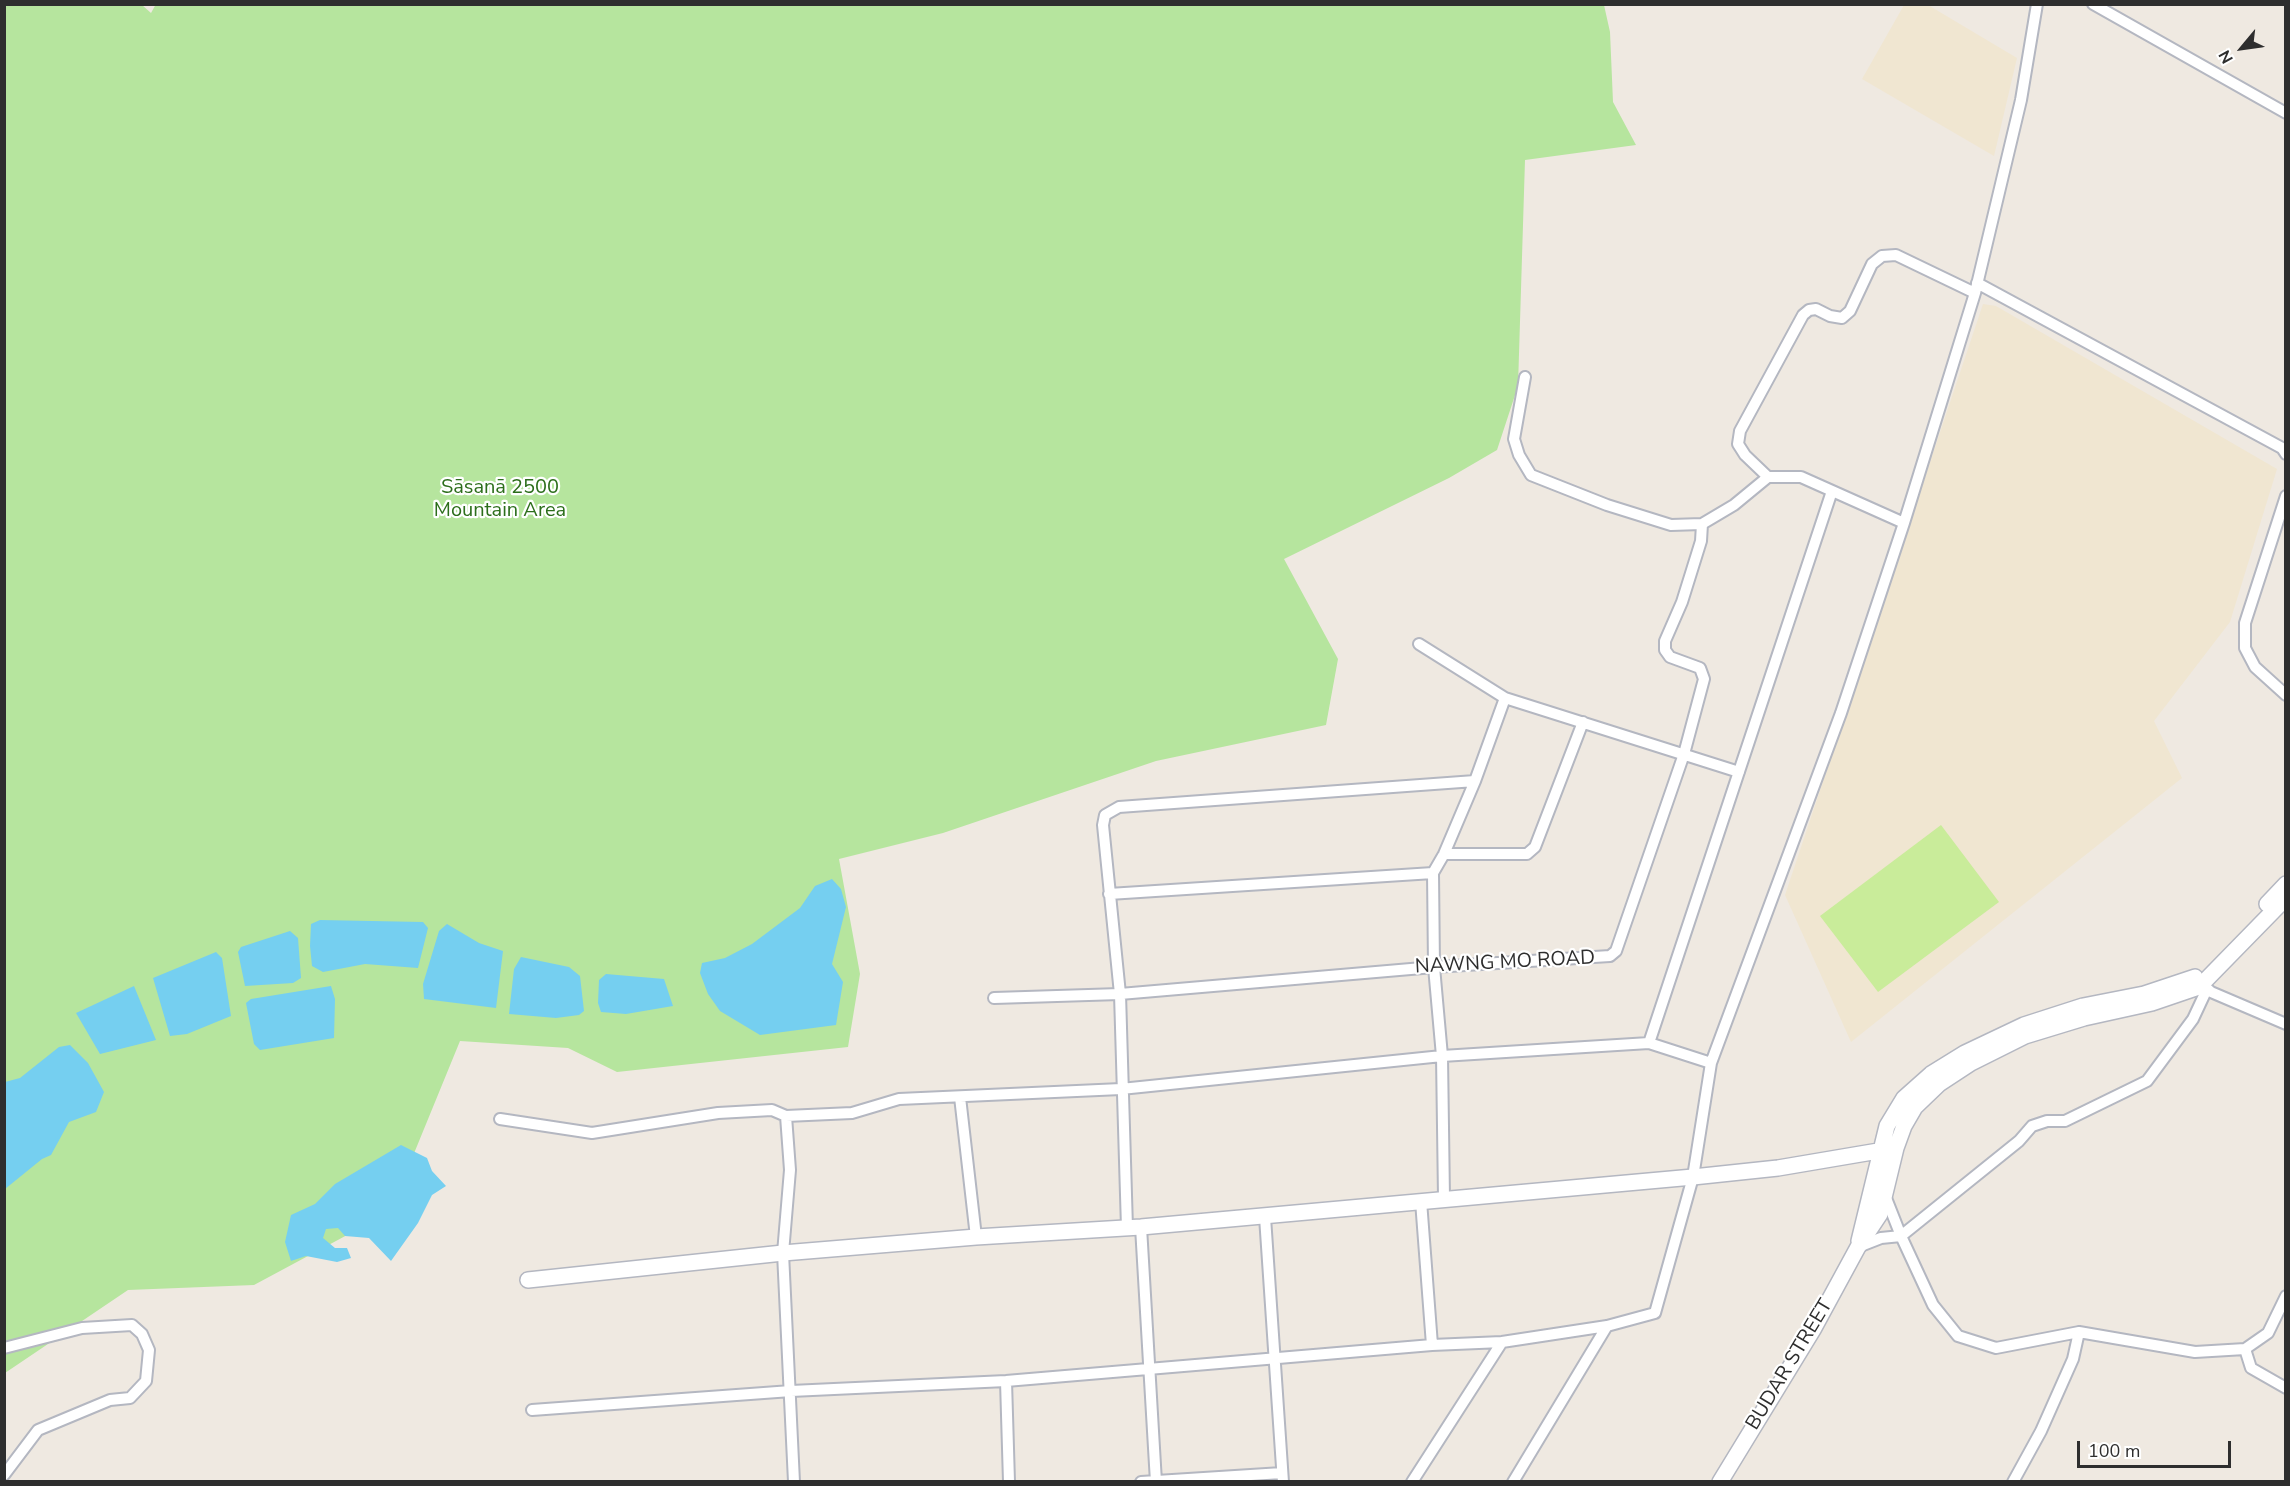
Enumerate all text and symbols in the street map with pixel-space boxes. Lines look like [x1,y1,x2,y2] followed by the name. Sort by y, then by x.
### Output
[2212,18,2272,78] north arrow
[2214,46,2239,67] text: N
[434,476,566,523] park label: Sāsanā 2500 Mountain Area
[1414,946,1596,980] street label: NAWNG MO ROAD
[1742,1295,1838,1435] street label: BUDAR STREET
[2080,1429,2234,1467] scale bar
[2088,1439,2140,1463] text: 100 m

